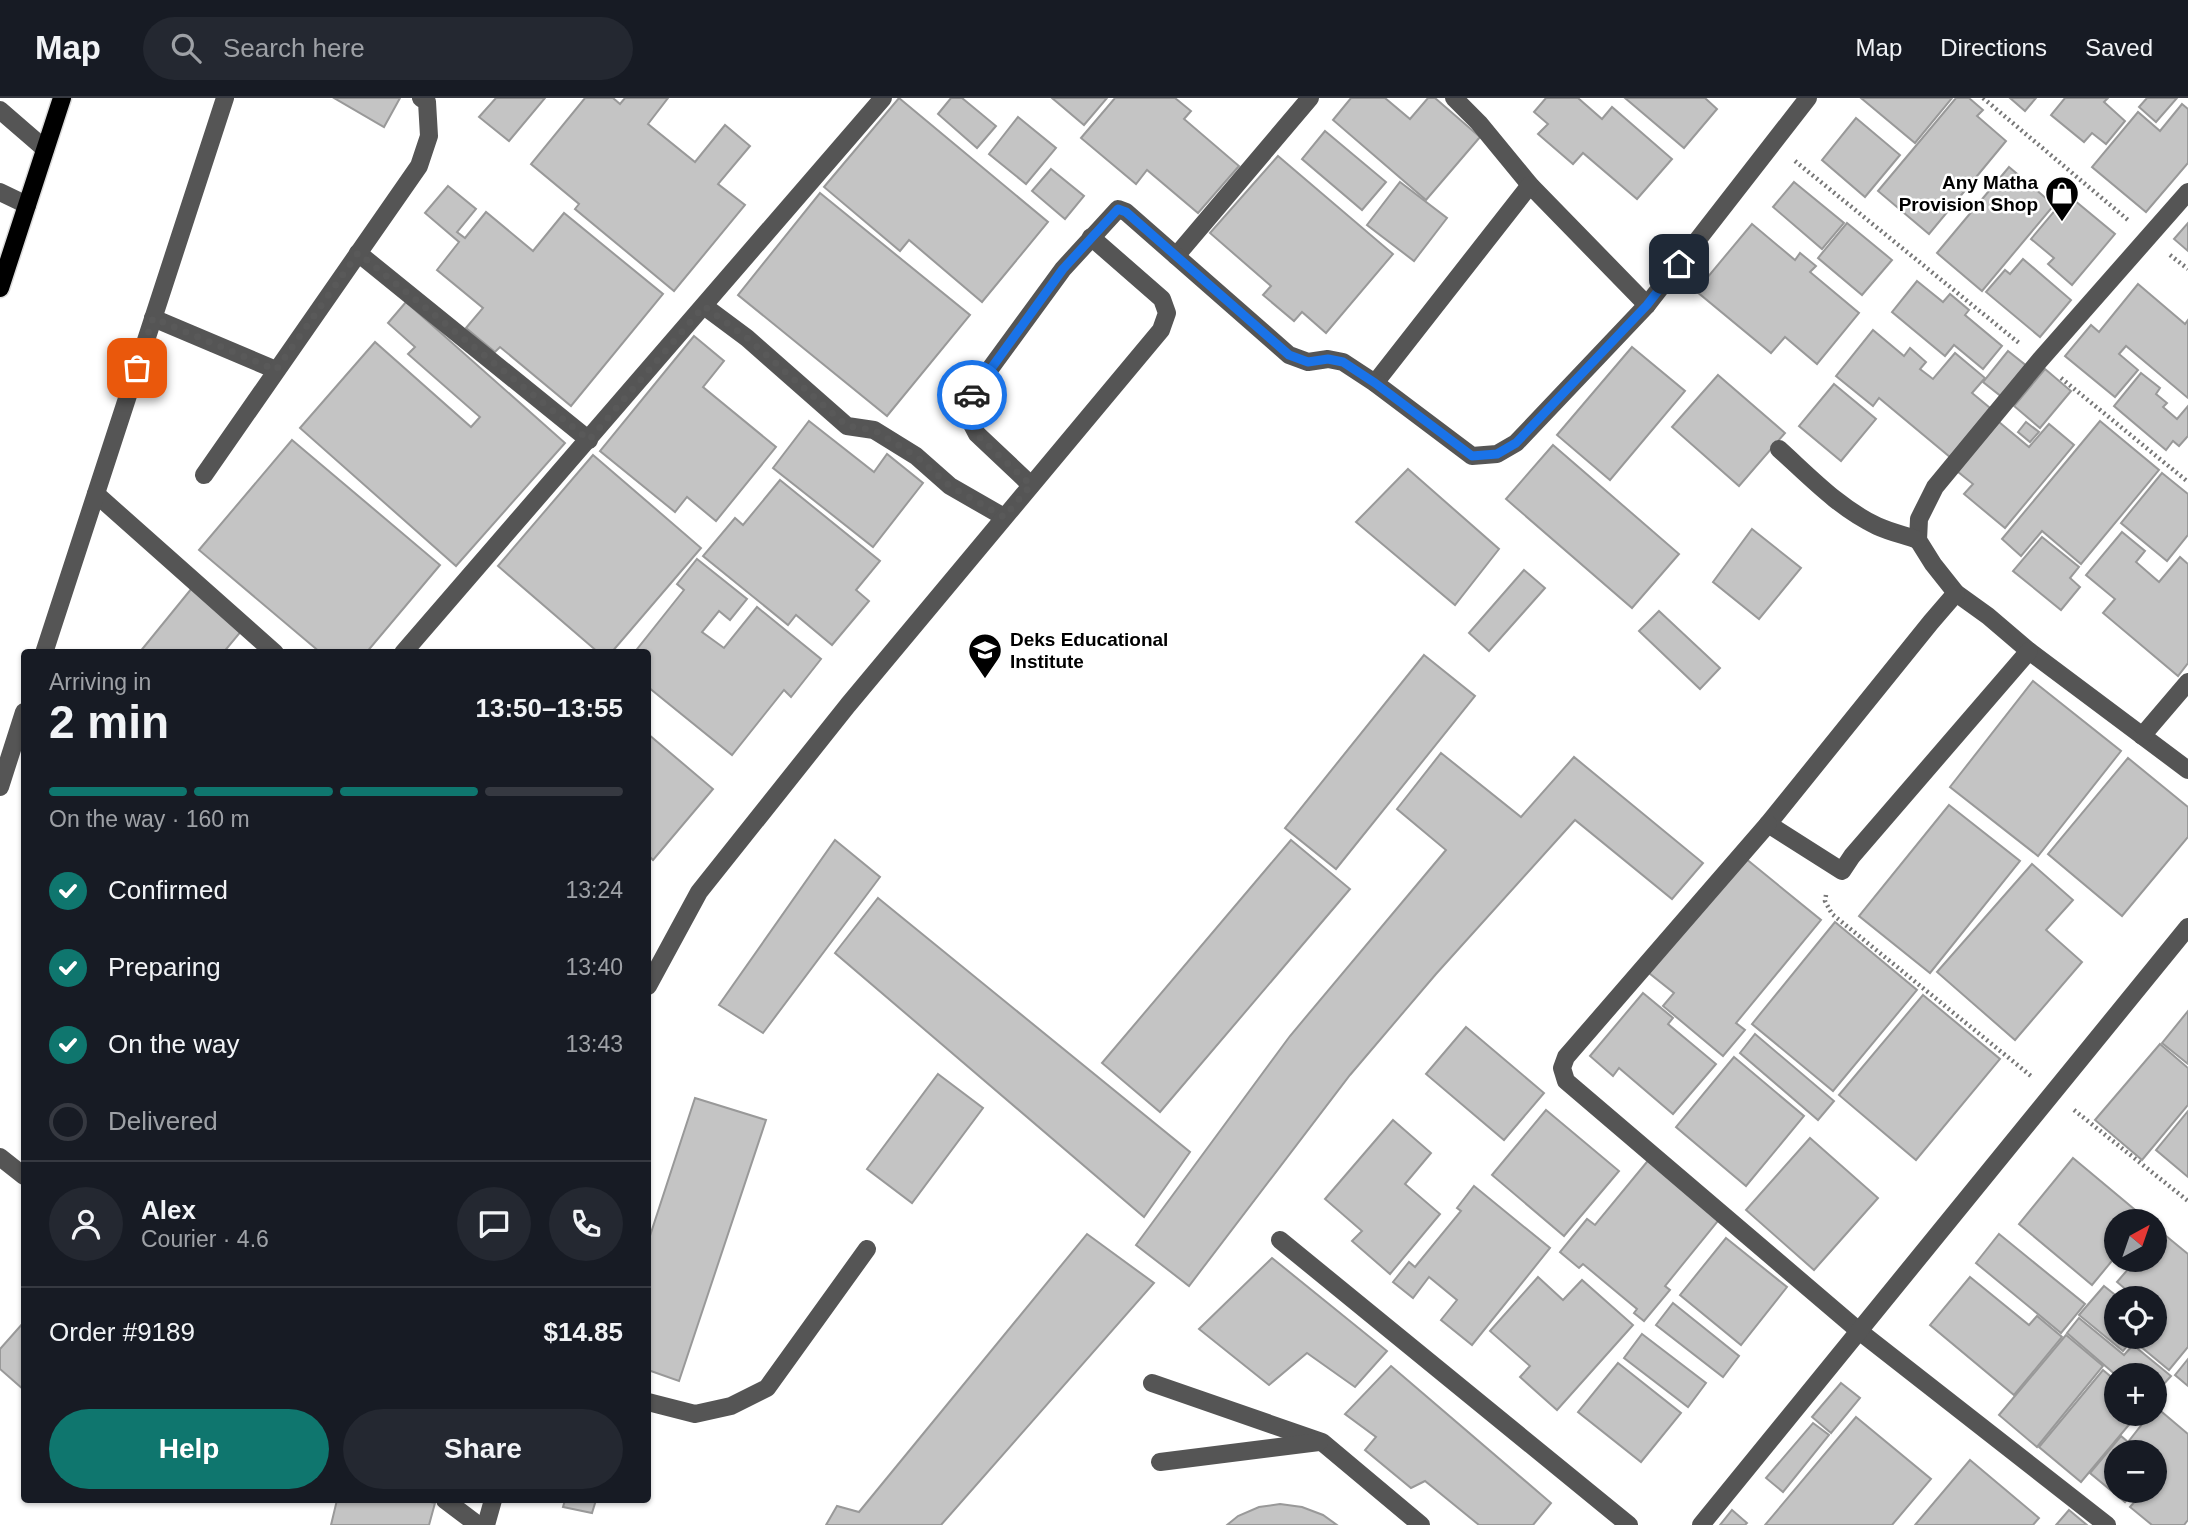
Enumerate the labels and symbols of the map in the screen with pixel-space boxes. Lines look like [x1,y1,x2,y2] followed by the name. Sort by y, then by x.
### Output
[1899,172,2038,215] place label: Any Matha Provision Shop
[2043,174,2081,223] shop icon: Any Matha Provision Shop
[1649,234,1709,294] pin
[107,338,167,398] pin
[937,360,1007,430] courier
[1010,629,1168,672] place label: Deks Educational Institute
[966,631,1004,680] school or university icon: Deks Educational Institute
[2104,1209,2166,1272] north arrow

